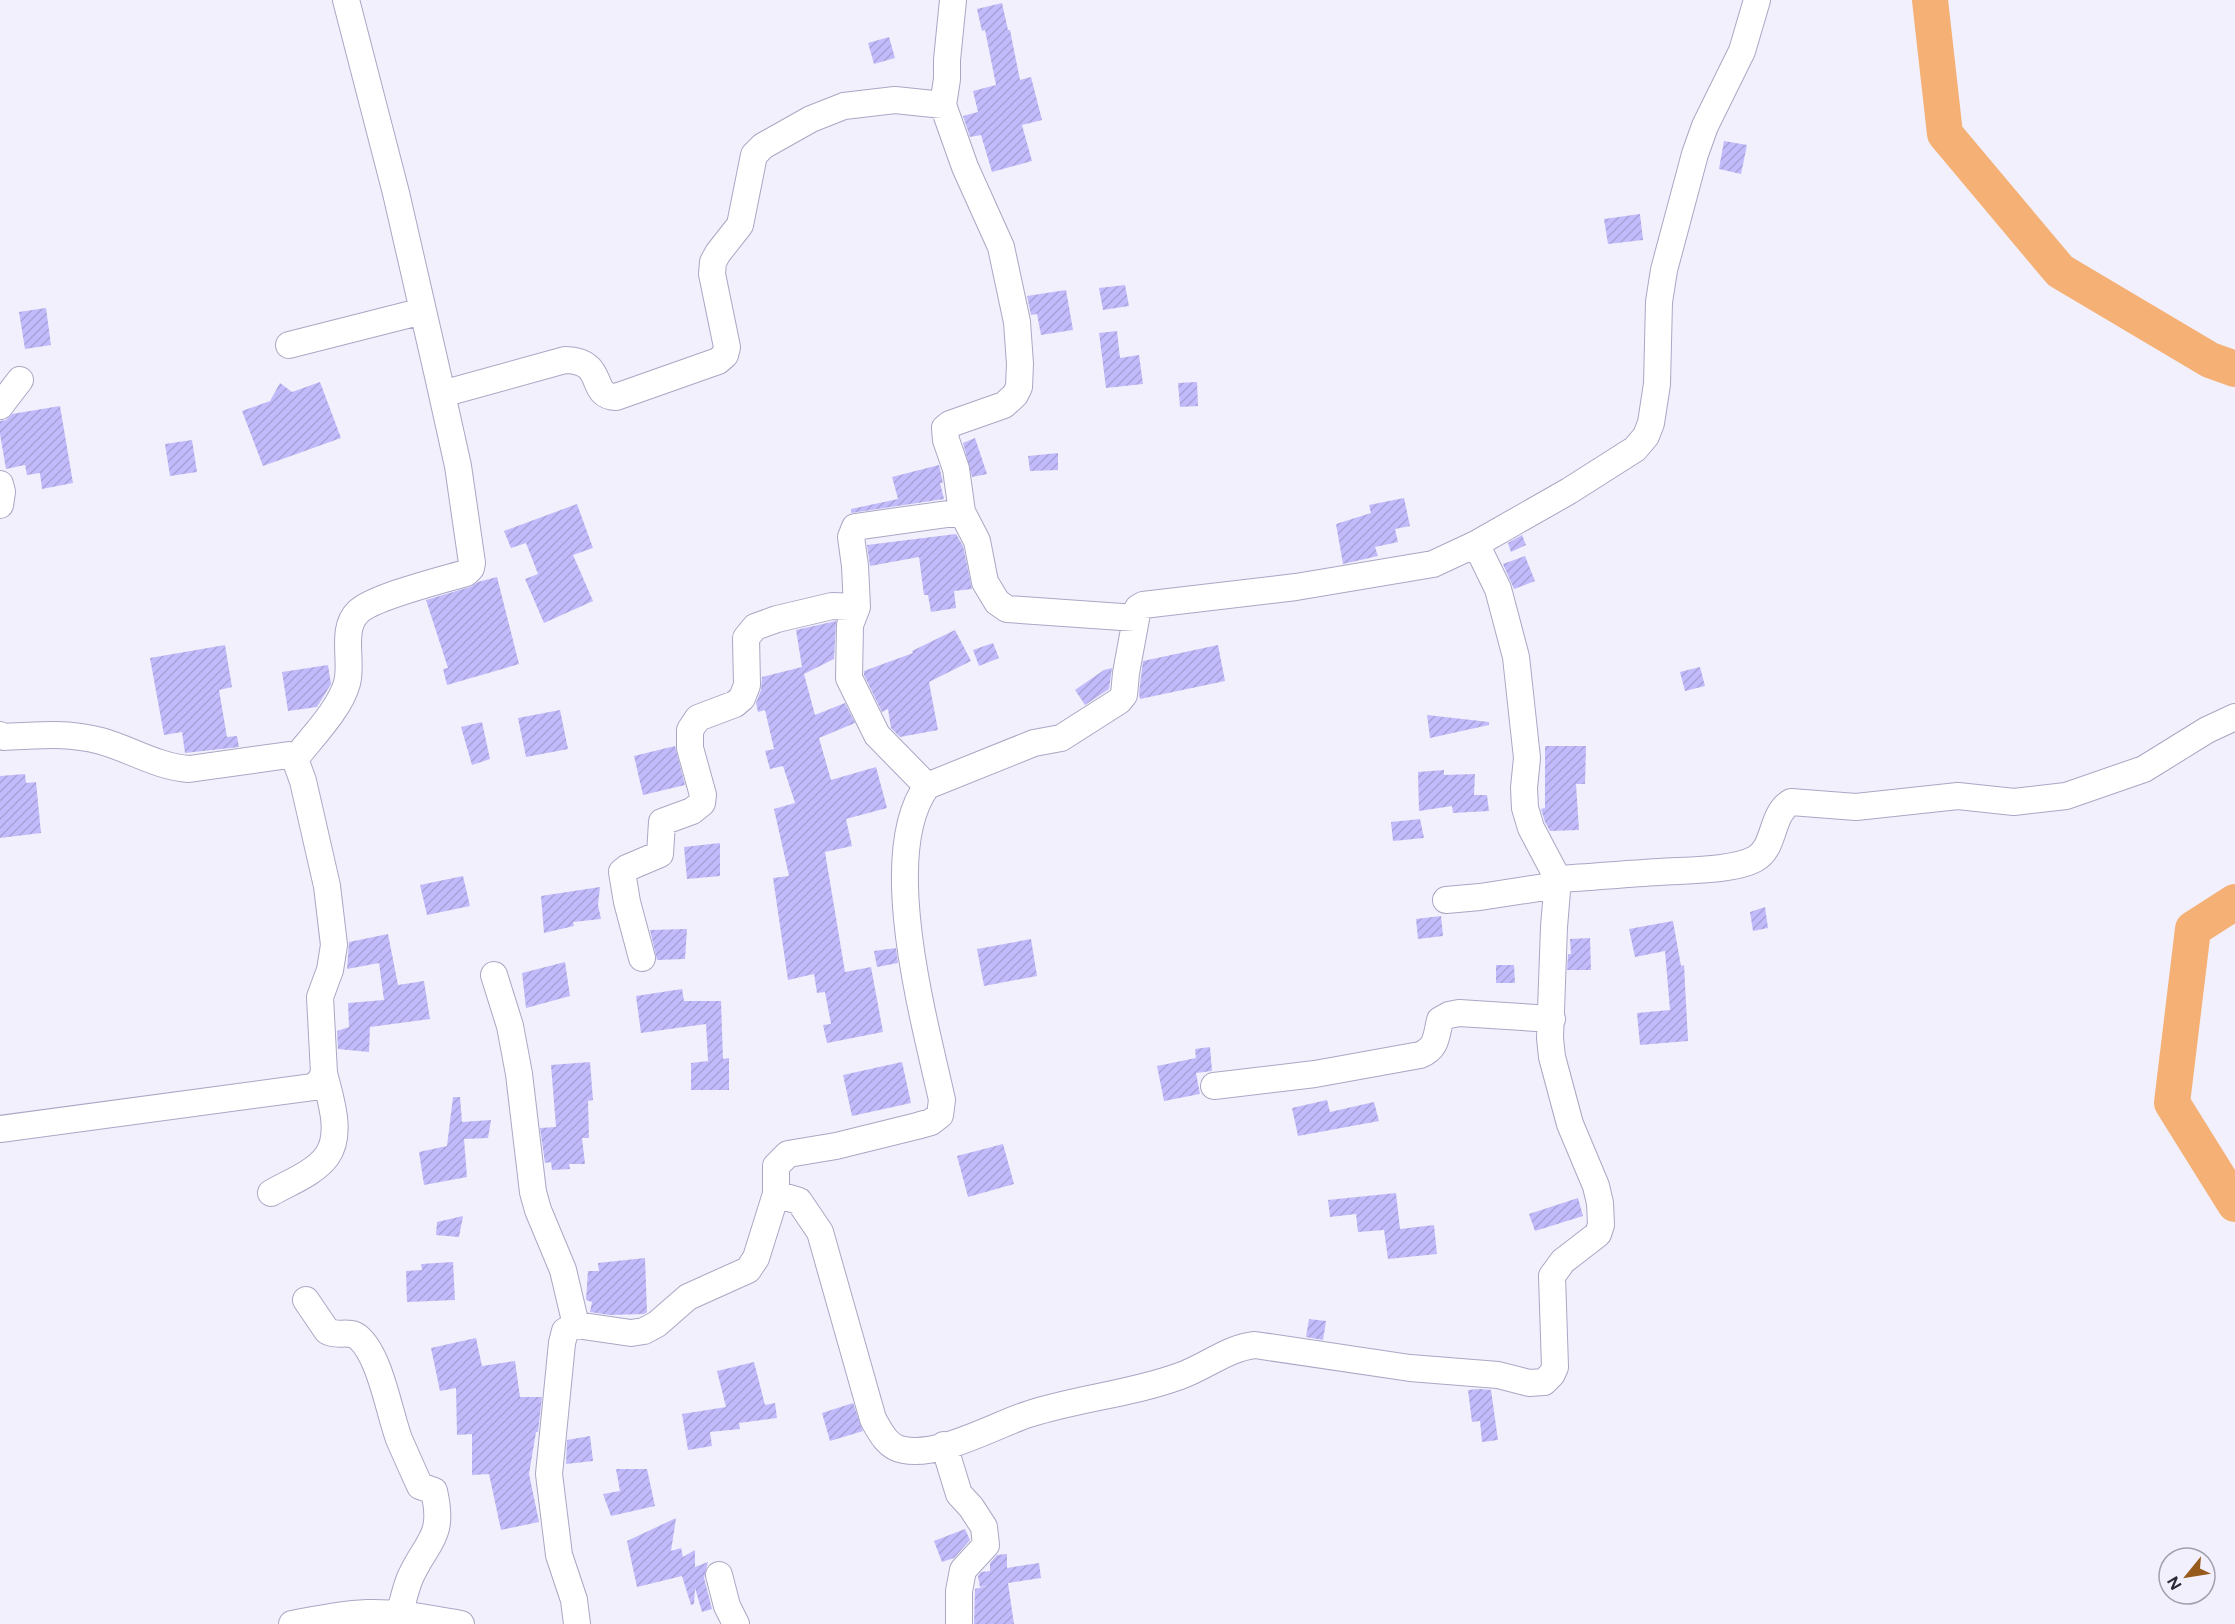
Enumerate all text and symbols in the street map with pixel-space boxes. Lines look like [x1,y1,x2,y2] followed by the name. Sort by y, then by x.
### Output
[2157,1546,2217,1606] north arrow
[2163,1573,2186,1593] text: N

